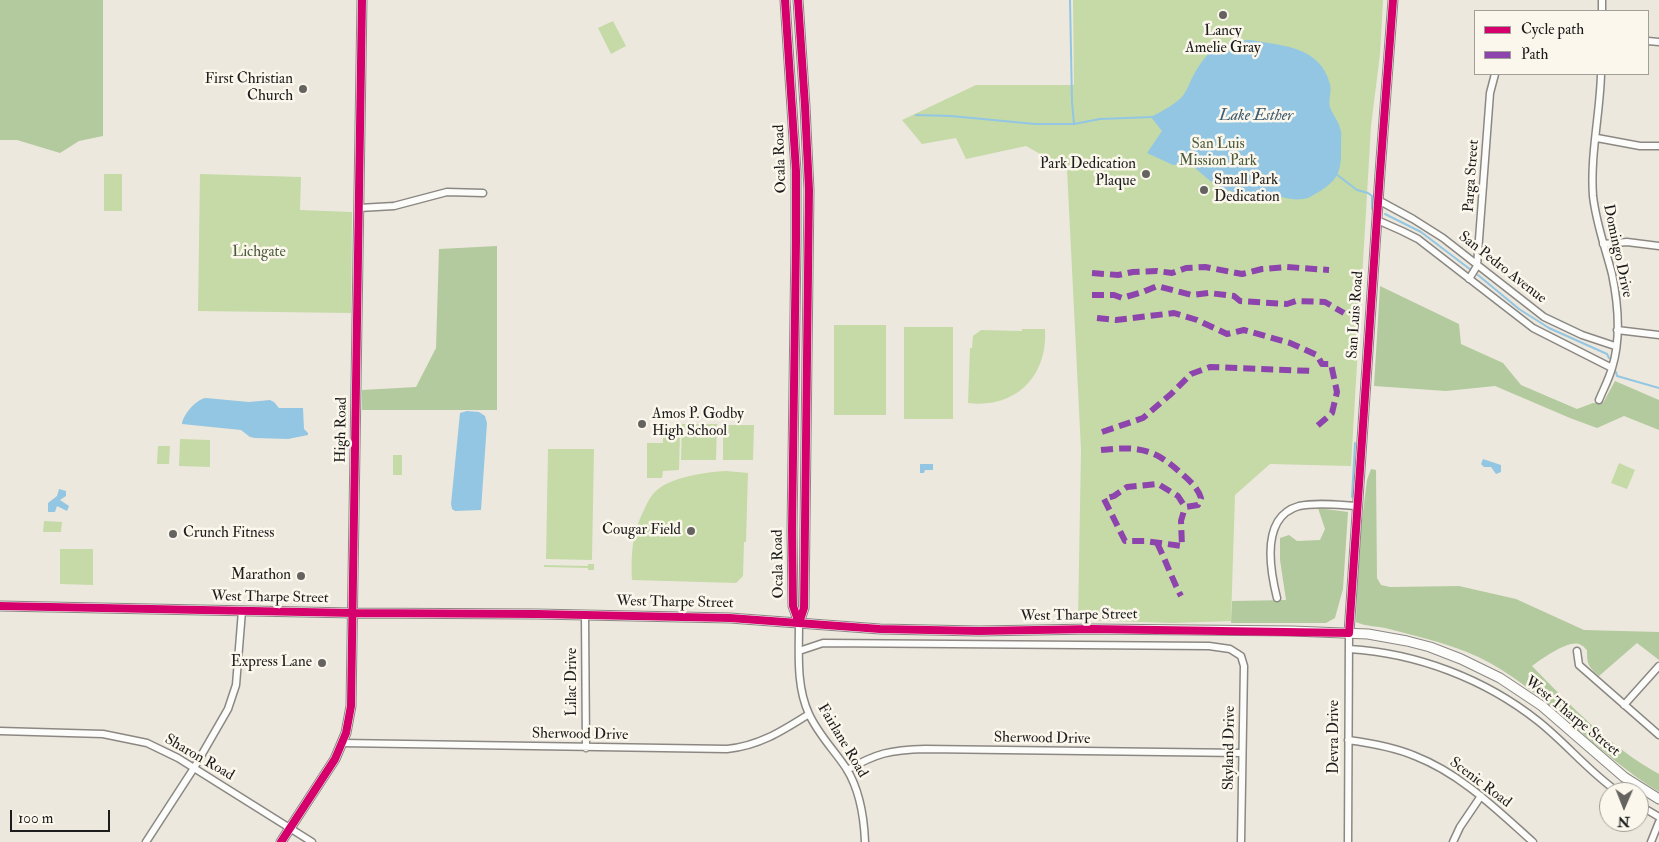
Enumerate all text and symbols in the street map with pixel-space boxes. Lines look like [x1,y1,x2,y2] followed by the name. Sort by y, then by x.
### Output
[1217,9,1229,21] marker: Lancy Amelie Gray
[1474,10,1649,75] legend
[1521,20,1584,39] text: Cycle path
[1185,23,1261,58] place label: Lancy Amelie Gray
[1521,45,1548,64] text: Path
[205,71,293,106] place label: First Christian Church
[297,83,309,95] marker: First Christian Church
[1219,107,1293,127] water label: Lake Esther
[771,124,791,194] street label: Ocala Road
[1179,136,1257,171] park label: San Luis Mission Park
[1460,139,1484,213] street label: Parga Street
[1040,156,1136,191] place label: Park Dedication Plaque
[1140,168,1152,180] marker: Park Dedication Plaque
[1214,172,1280,207] place label: Small Park Dedication
[1198,184,1210,196] marker: Small Park Dedication
[1598,203,1636,299] street label: Domingo Drive
[1454,228,1550,308] street label: San Pedro Avenue
[232,244,286,262] park label: Lichgate
[1344,271,1368,359] street label: San Luis Road
[332,397,352,463] street label: High Road
[652,406,744,441] place label: Amos P. Godby High School
[636,418,648,430] marker: Amos P. Godby High School
[602,522,681,540] place label: Cougar Field
[183,525,274,543] place label: Crunch Fitness
[685,525,697,537] marker: Cougar Field
[167,528,179,540] marker: Crunch Fitness
[769,529,789,599] street label: Ocala Road
[231,567,291,585] place label: Marathon
[295,570,307,582] marker: Marathon
[211,588,329,608] street label: West Tharpe Street
[616,593,734,613] street label: West Tharpe Street
[1020,606,1138,626] street label: West Tharpe Street
[564,648,582,716] street label: Lilac Drive
[231,654,312,672] place label: Express Lane
[316,657,328,669] marker: Express Lane
[1521,673,1623,761] street label: West Tharpe Street
[1326,700,1344,774] street label: Devra Drive
[813,701,871,781] street label: Fairlane Road
[1220,706,1240,790] street label: Skyland Drive
[532,725,628,745] street label: Sherwood Drive
[994,729,1090,749] street label: Sherwood Drive
[161,731,237,785] street label: Sharon Road
[1445,754,1515,812] street label: Scenic Road
[1599,782,1649,832] north arrow
[12,800,112,832] scale bar
[18,809,53,828] text: 100 m
[1617,813,1630,830] text: N

